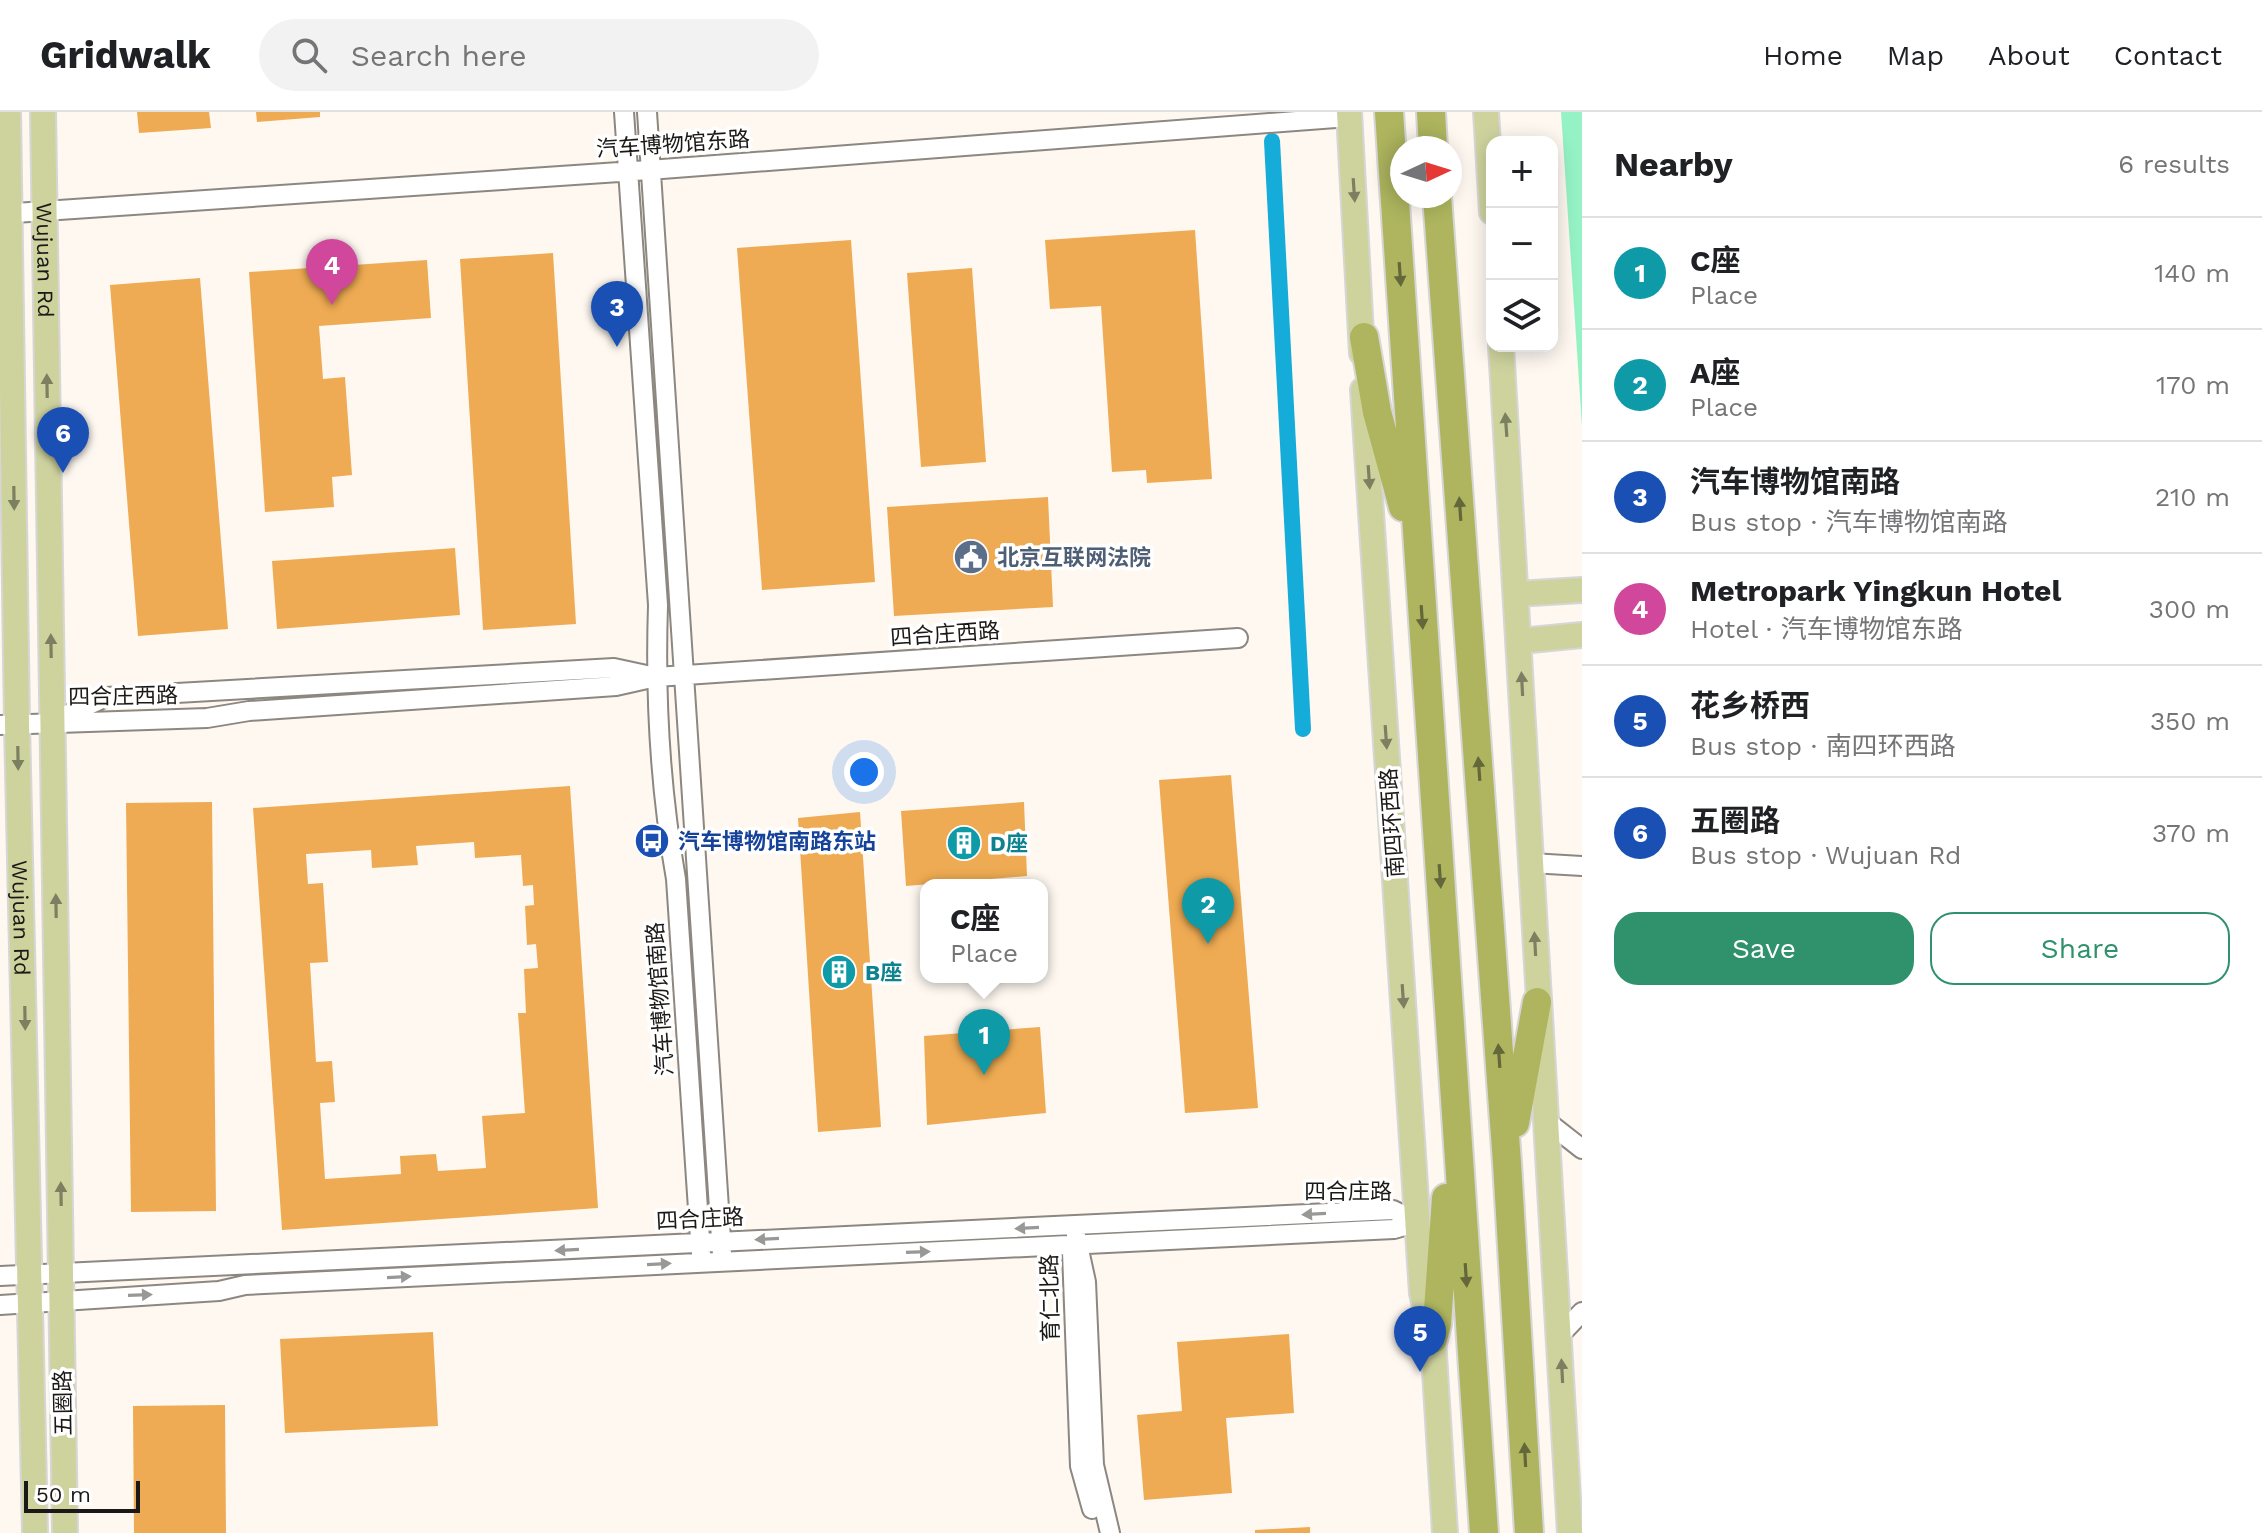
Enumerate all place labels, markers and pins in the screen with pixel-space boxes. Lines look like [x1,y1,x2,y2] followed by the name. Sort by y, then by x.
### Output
[306,239,358,305] pin: 4
[591,281,643,347] pin: 3
[37,407,89,473] pin: 6
[952,538,990,576] public building icon: 北京互联网法院
[997,545,1151,570] place label: 北京互联网法院
[633,822,671,860] bus stop icon: 汽车博物馆南路东站
[945,824,983,862] building icon: D座
[678,829,876,854] place label: 汽车博物馆南路东站
[990,831,1028,856] place label: D座
[1182,878,1234,944] pin: 2
[820,953,858,991] building icon: B座
[865,960,902,985] place label: B座
[958,1009,1010,1075] pin: 1
[1394,1306,1446,1372] pin: 5

